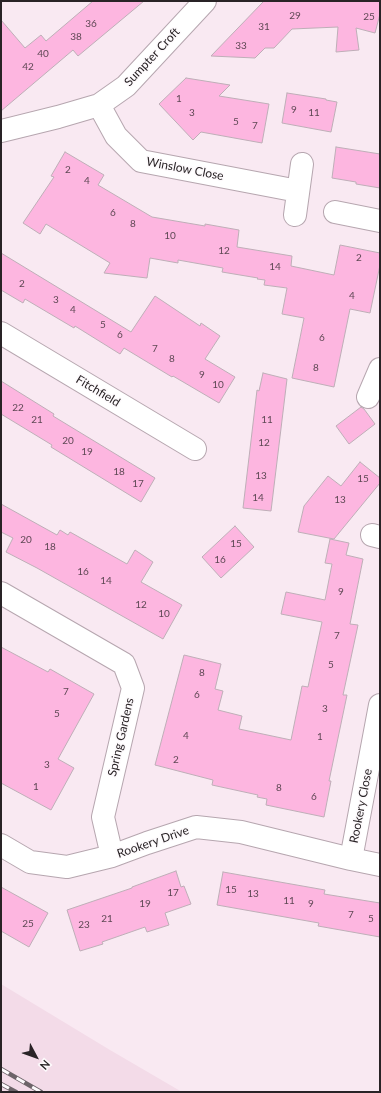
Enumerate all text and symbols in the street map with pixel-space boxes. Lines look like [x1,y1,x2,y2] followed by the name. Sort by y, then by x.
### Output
[289,10,301,22] house number: 29
[363,11,375,23] house number: 25
[85,18,97,30] house number: 36
[258,21,270,33] house number: 31
[121,25,183,89] street label: Sumpter Croft
[70,31,82,43] house number: 38
[235,40,247,52] house number: 33
[37,48,49,60] house number: 40
[22,61,34,73] house number: 42
[176,93,182,105] house number: 1
[291,104,297,116] house number: 9
[189,107,195,119] house number: 3
[308,107,320,119] house number: 11
[233,116,239,128] house number: 5
[252,120,258,132] house number: 7
[145,154,225,184] street label: Winslow Close
[65,164,71,176] house number: 2
[84,175,90,187] house number: 4
[110,207,116,219] house number: 6
[130,218,136,230] house number: 8
[164,230,176,242] house number: 10
[218,245,230,257] house number: 12
[356,252,362,264] house number: 2
[269,261,281,273] house number: 14
[19,278,25,290] house number: 2
[349,290,355,302] house number: 4
[53,294,59,306] house number: 3
[70,304,76,316] house number: 4
[100,319,106,331] house number: 5
[117,329,123,341] house number: 6
[319,332,325,344] house number: 6
[152,343,158,355] house number: 7
[169,353,175,365] house number: 8
[313,362,319,374] house number: 8
[199,369,205,381] house number: 9
[73,372,123,410] street label: Fitchfield
[212,379,224,391] house number: 10
[12,402,24,414] house number: 22
[31,414,43,426] house number: 21
[261,414,273,426] house number: 11
[62,435,74,447] house number: 20
[258,437,270,449] house number: 12
[81,446,93,458] house number: 19
[113,466,125,478] house number: 18
[255,470,267,482] house number: 13
[357,473,369,485] house number: 15
[132,478,144,490] house number: 17
[252,492,264,504] house number: 14
[334,494,346,506] house number: 13
[20,534,32,546] house number: 20
[230,538,242,550] house number: 15
[44,541,56,553] house number: 18
[214,554,226,566] house number: 16
[77,566,89,578] house number: 16
[100,575,112,587] house number: 14
[338,586,344,598] house number: 9
[135,599,147,611] house number: 12
[158,608,170,620] house number: 10
[334,630,340,642] house number: 7
[328,659,334,671] house number: 5
[199,667,205,679] house number: 8
[63,686,69,698] house number: 7
[194,689,200,701] house number: 6
[105,696,137,778] street label: Spring Gardens
[322,703,328,715] house number: 3
[54,708,60,720] house number: 5
[183,730,189,742] house number: 4
[317,731,323,743] house number: 1
[173,754,179,766] house number: 2
[44,759,50,771] house number: 3
[347,768,375,844] street label: Rookery Close
[33,781,39,793] house number: 1
[276,782,282,794] house number: 8
[311,791,317,803] house number: 6
[115,823,191,861] street label: Rookery Drive
[225,884,237,896] house number: 15
[167,887,179,899] house number: 17
[247,888,259,900] house number: 13
[283,895,295,907] house number: 11
[139,898,151,910] house number: 19
[308,898,314,910] house number: 9
[348,909,354,921] house number: 7
[101,913,113,925] house number: 21
[368,913,374,925] house number: 5
[22,918,34,930] house number: 25
[78,919,90,931] house number: 23
[16,1037,56,1077] north arrow
[38,1058,53,1073] text: N

